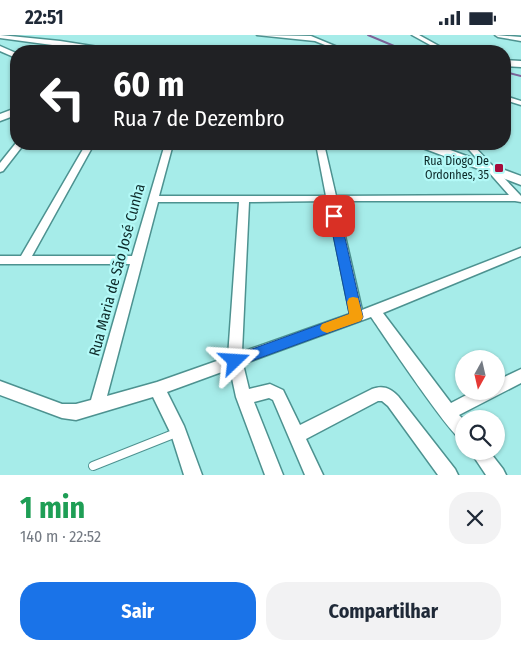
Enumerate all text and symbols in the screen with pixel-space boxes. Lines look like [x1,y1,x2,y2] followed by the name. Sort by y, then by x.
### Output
[25,6,63,29] text: 22:51
[113,63,184,105] text: 60 m
[30,65,95,130] icon: left
[113,105,285,132] text: Rua 7 de Dezembro
[424,154,489,182] place label: Rua Diogo De Ordonhes, 35
[493,162,505,174] marker: Rua Diogo De Ordonhes, 35
[85,182,149,358] street label: Rua Maria de São José Cunha
[313,195,355,237] pin
[320,202,348,230] icon: arrive
[208,334,260,386] position arrow
[455,350,505,400] north arrow
[455,350,505,460] map controls
[455,410,505,460] button: search
[20,490,85,526] text: 1 min
[449,492,501,544] button: close
[20,527,101,546] text: 140 m · 22:52
[20,582,256,640] button: Sair
[266,582,501,640] button: Compartilhar

